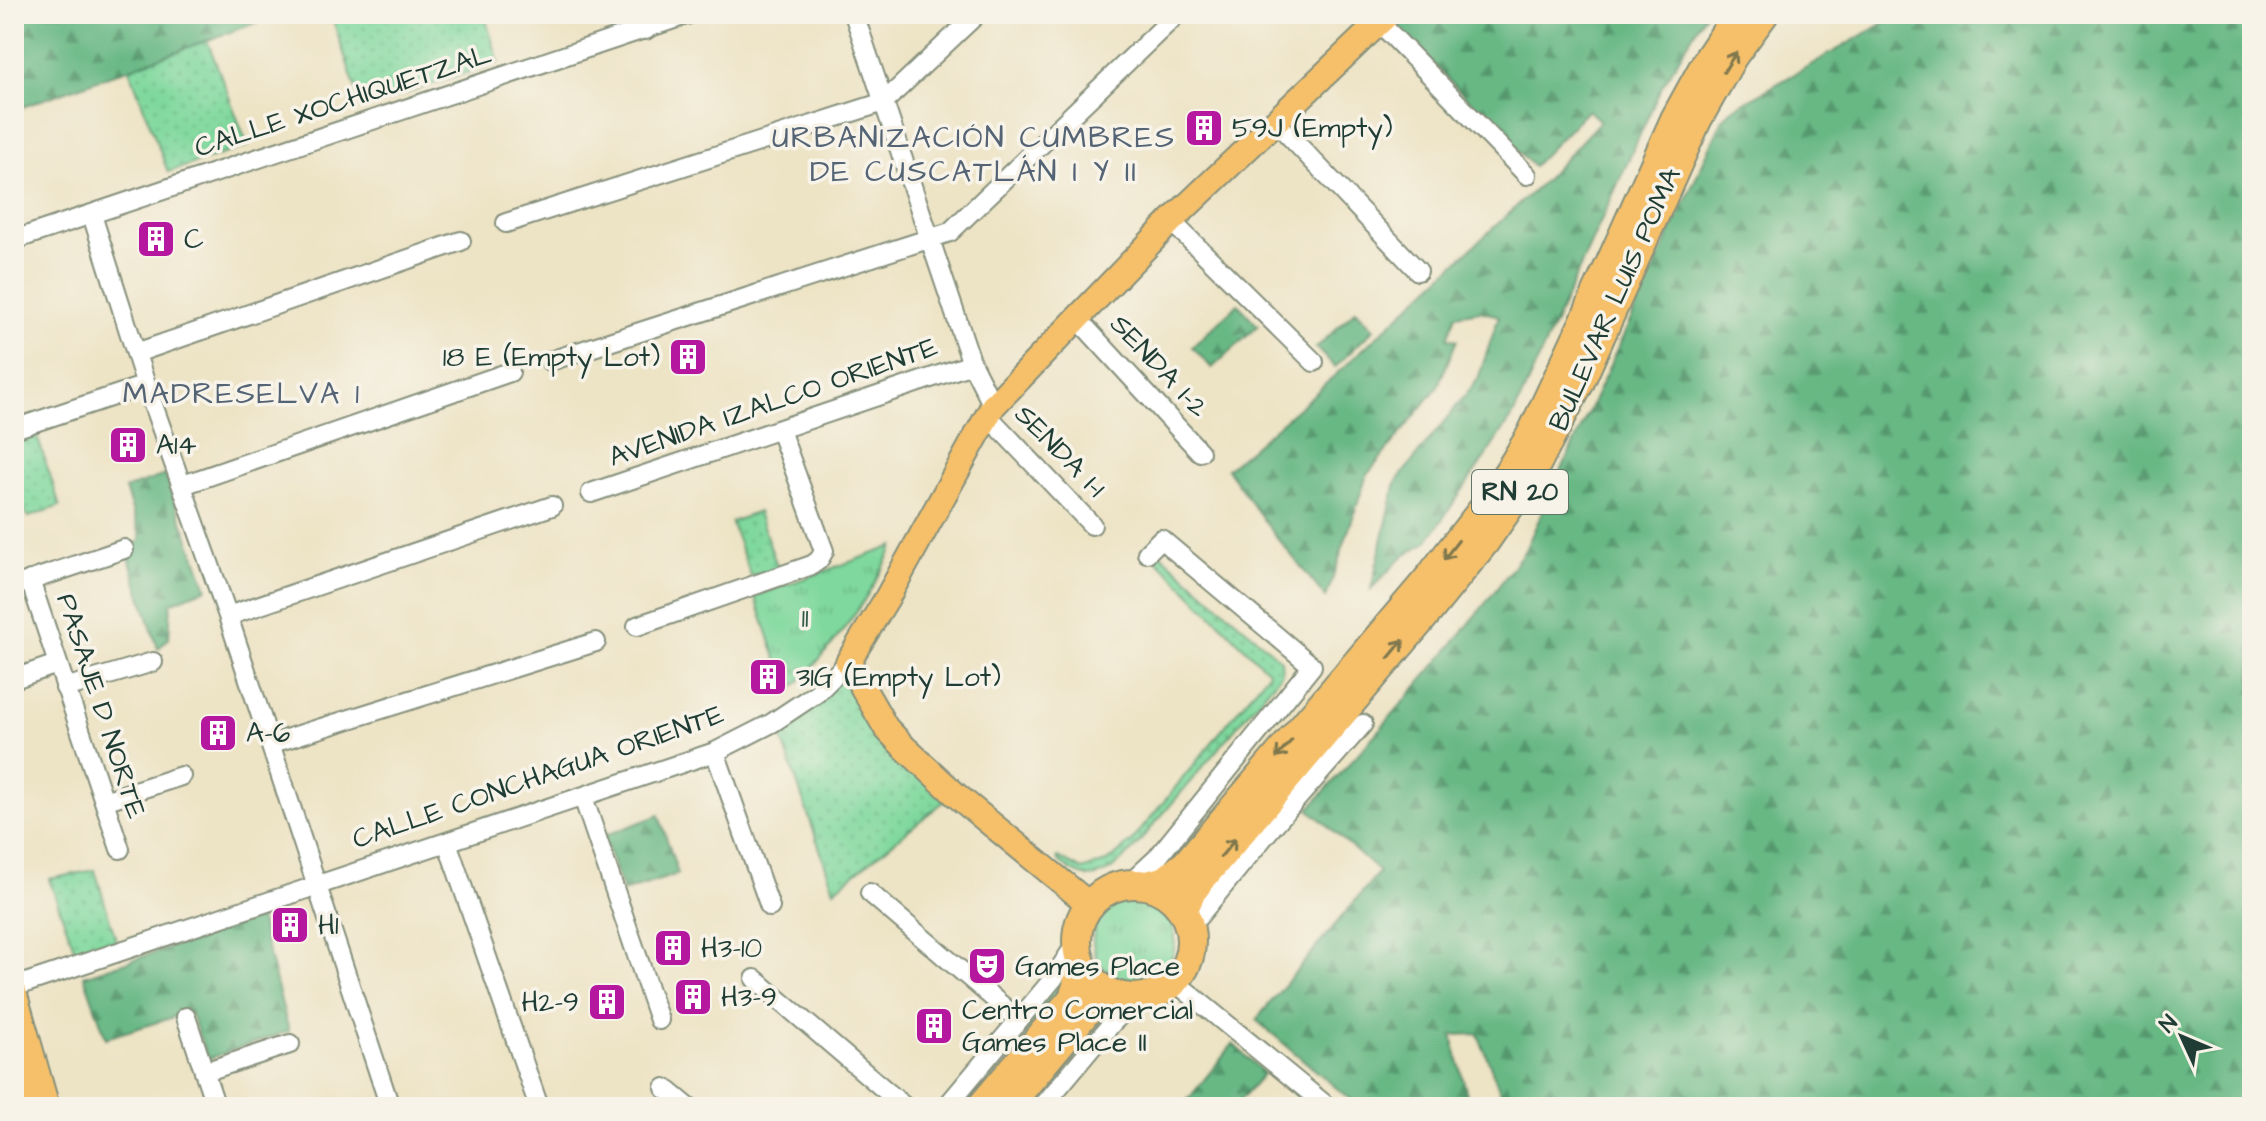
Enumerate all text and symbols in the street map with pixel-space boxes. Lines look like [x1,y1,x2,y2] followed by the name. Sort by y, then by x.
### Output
[190,35,496,167] street label: CALLE XOCHIQUETZAL
[1722,51,1738,74] one-way arrow
[1183,107,1225,149] building icon: 59J (Empty)
[1232,109,1393,150] place label: 59J (Empty)
[772,117,1176,193] district label: URBANIZACIÓN CUMBRES DE CUSCATLÁN I Y II
[1539,161,1691,437] street label: BULEVAR LUIS POMA
[135,218,177,260] building icon: C
[184,220,204,259] place label: C
[1101,306,1217,426] street label: SENDA I-2
[603,327,943,477] street label: AVENIDA IZALCO ORIENTE
[667,336,709,378] building icon: 18 E (Empty Lot)
[443,338,660,379] place label: 18 E (Empty Lot)
[123,373,361,415] district label: MADRESELVA 1
[1006,396,1115,507] street label: SENDA I-1
[107,424,149,466] building icon: A14
[156,426,197,465] place label: A14
[1472,470,1568,514] road number: RN 20
[1442,539,1460,560] one-way arrow
[46,589,156,824] street label: PASAJE D NORTE
[801,599,809,638] park label: 11
[1387,640,1405,660] one-way arrow
[747,656,789,698] building icon: 31G (Empty Lot)
[796,658,1001,699] place label: 31G (Empty Lot)
[347,695,729,859] street label: CALLE CONCHAGUA ORIENTE
[197,712,239,754] building icon: A-6
[246,714,290,753] place label: A-6
[1275,738,1293,759] one-way arrow
[1219,838,1237,859] one-way arrow
[269,904,311,946] building icon: H1
[318,906,339,945] place label: H1
[652,927,694,969] building icon: H3-10
[701,929,762,968] place label: H3-10
[966,945,1008,987] theatre icon: Games Place
[1015,947,1180,986] place label: Games Place
[672,976,714,1018] building icon: H3-9
[721,978,777,1017] place label: H3-9
[586,981,628,1023] building icon: H2-9
[521,983,579,1022] place label: H2-9
[962,991,1193,1062] place label: Centro Comercial Games Place II
[2142,997,2222,1077] north arrow
[913,1005,955,1047] building icon: Centro Comercial Games Place II
[2153,1008,2185,1040] text: N

